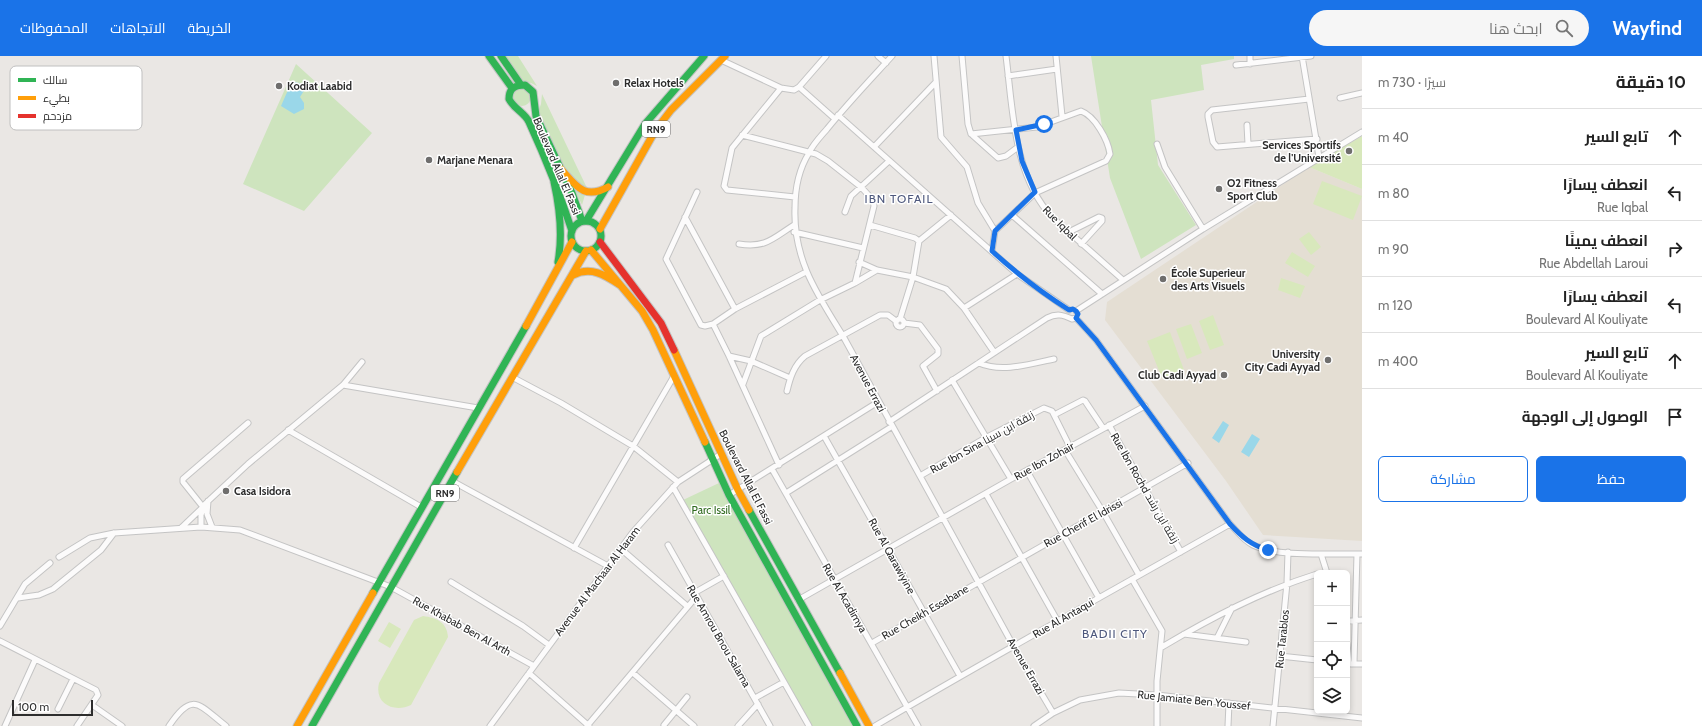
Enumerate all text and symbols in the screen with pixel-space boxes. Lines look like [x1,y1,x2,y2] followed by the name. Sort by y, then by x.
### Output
[1309,10,1589,46] search box
[1553,17,1575,39] icon: search
[1613,17,1682,40] text: Wayfind
[20,19,88,37] text: المحفوظات
[110,19,166,37] text: الاتجاهات
[188,19,231,37] text: الخريطة
[1489,20,1543,38] text: ابحث هنا
[10,66,142,130] legend
[1616,72,1686,92] text: 10 دقيقة
[43,73,67,87] text: سالك
[1378,74,1446,90] text: سيرًا · 730 m
[624,76,684,90] place label: Relax Hotels
[611,78,621,88] marker: Relax Hotels
[287,79,352,93] place label: Kodiat Laabid
[274,81,284,91] marker: Kodiat Laabid
[43,91,70,107] text: بطيء
[43,109,72,124] text: مزدحم
[530,115,584,217] street label: Boulevard Allal El Fassi
[1035,115,1053,133] route start
[642,121,670,137] road number: RN9
[1664,126,1686,148] icon: ahead
[1585,128,1648,146] text: تابع السير
[1378,129,1409,145] text: 40 m
[1262,138,1341,165] place label: Services Sportifs de l'Université
[1344,146,1354,156] marker: Services Sportifs de l'Université
[437,153,513,167] place label: Marjane Menara
[424,155,434,165] marker: Marjane Menara
[1227,176,1278,203] place label: O2 Fitness Sport Club
[1563,176,1648,194] text: انعطف يسارًا
[1664,182,1686,204] icon: left
[1214,184,1224,194] marker: O2 Fitness Sport Club
[1378,185,1409,201] text: 80 m
[865,191,933,206] district label: IBN TOFAIL
[1597,199,1648,215] text: Rue Iqbal
[1040,203,1080,243] street label: Rue Iqbal
[1565,232,1648,250] text: انعطف يمينًا
[1664,238,1686,260] icon: right
[1378,241,1409,257] text: 90 m
[1539,255,1648,271] text: Rue Abdellah Laroui
[1171,266,1246,293] place label: École Superieur des Arts Visuels
[1158,274,1168,284] marker: École Superieur des Arts Visuels
[1563,288,1648,306] text: انعطف يسارًا
[1664,294,1686,316] icon: left
[1378,297,1412,313] text: 120 m
[1526,311,1648,327] text: Boulevard Al Kouliyate
[1585,344,1648,362] text: تابع السير
[1245,347,1320,374] place label: University City Cadi Ayyad
[1664,350,1686,372] icon: ahead
[847,352,889,414] street label: Avenue Errazi
[1378,353,1418,369] text: 400 m
[1323,355,1333,365] marker: University City Cadi Ayyad
[1526,367,1648,383] text: Boulevard Al Kouliyate
[1138,368,1216,382] place label: Club Cadi Ayyad
[1219,370,1229,380] marker: Club Cadi Ayyad
[1664,406,1686,428] icon: arrive
[927,407,1037,476] street label: Rue Ibn Sina زنقة ابن سينا
[1522,408,1648,426] text: الوصول إلى الوجهة
[716,427,776,527] street label: Boulevard Allal El Fassi
[1108,430,1182,546] street label: Rue Ibn Rochd زنقة ابن رشد
[1011,438,1077,483] street label: Rue Ibn Zohair
[1378,456,1528,502] button: مشاركة
[1536,456,1686,502] button: حفظ
[234,484,291,498] place label: Casa Isidora
[431,485,459,501] road number: RN9
[221,486,231,496] marker: Casa Isidora
[1041,496,1125,550] street label: Rue Cherif El Idrissi
[692,503,731,517] park label: Parc Issil
[865,516,919,597] street label: Rue Al Qarawiyine
[551,523,643,639] street label: Avenue Al Machaar Al Haram
[1259,541,1277,559] route end
[819,561,871,636] street label: Rue Al Acadimya
[1314,570,1350,714] map controls
[1314,570,1350,606] button: +
[879,581,971,643] street label: Rue Cheikh Essabane
[684,582,754,690] street label: Rue Amrou Bnou Salama
[410,593,514,659] street label: Rue Khabab Ben Al Arth
[1030,595,1096,641] street label: Rue Al Antaqui
[1314,606,1350,642] button: −
[1272,609,1292,669] street label: Rue Tarablos
[1082,626,1148,641] district label: BADII CITY
[1004,635,1048,697] street label: Avenue Errazi
[1314,642,1350,678] button: locate
[1314,678,1350,714] button: layers
[1137,687,1252,713] street label: Rue Jamiate Ben Youssef
[12,698,93,717] scale bar
[18,700,49,714] text: 100 m

